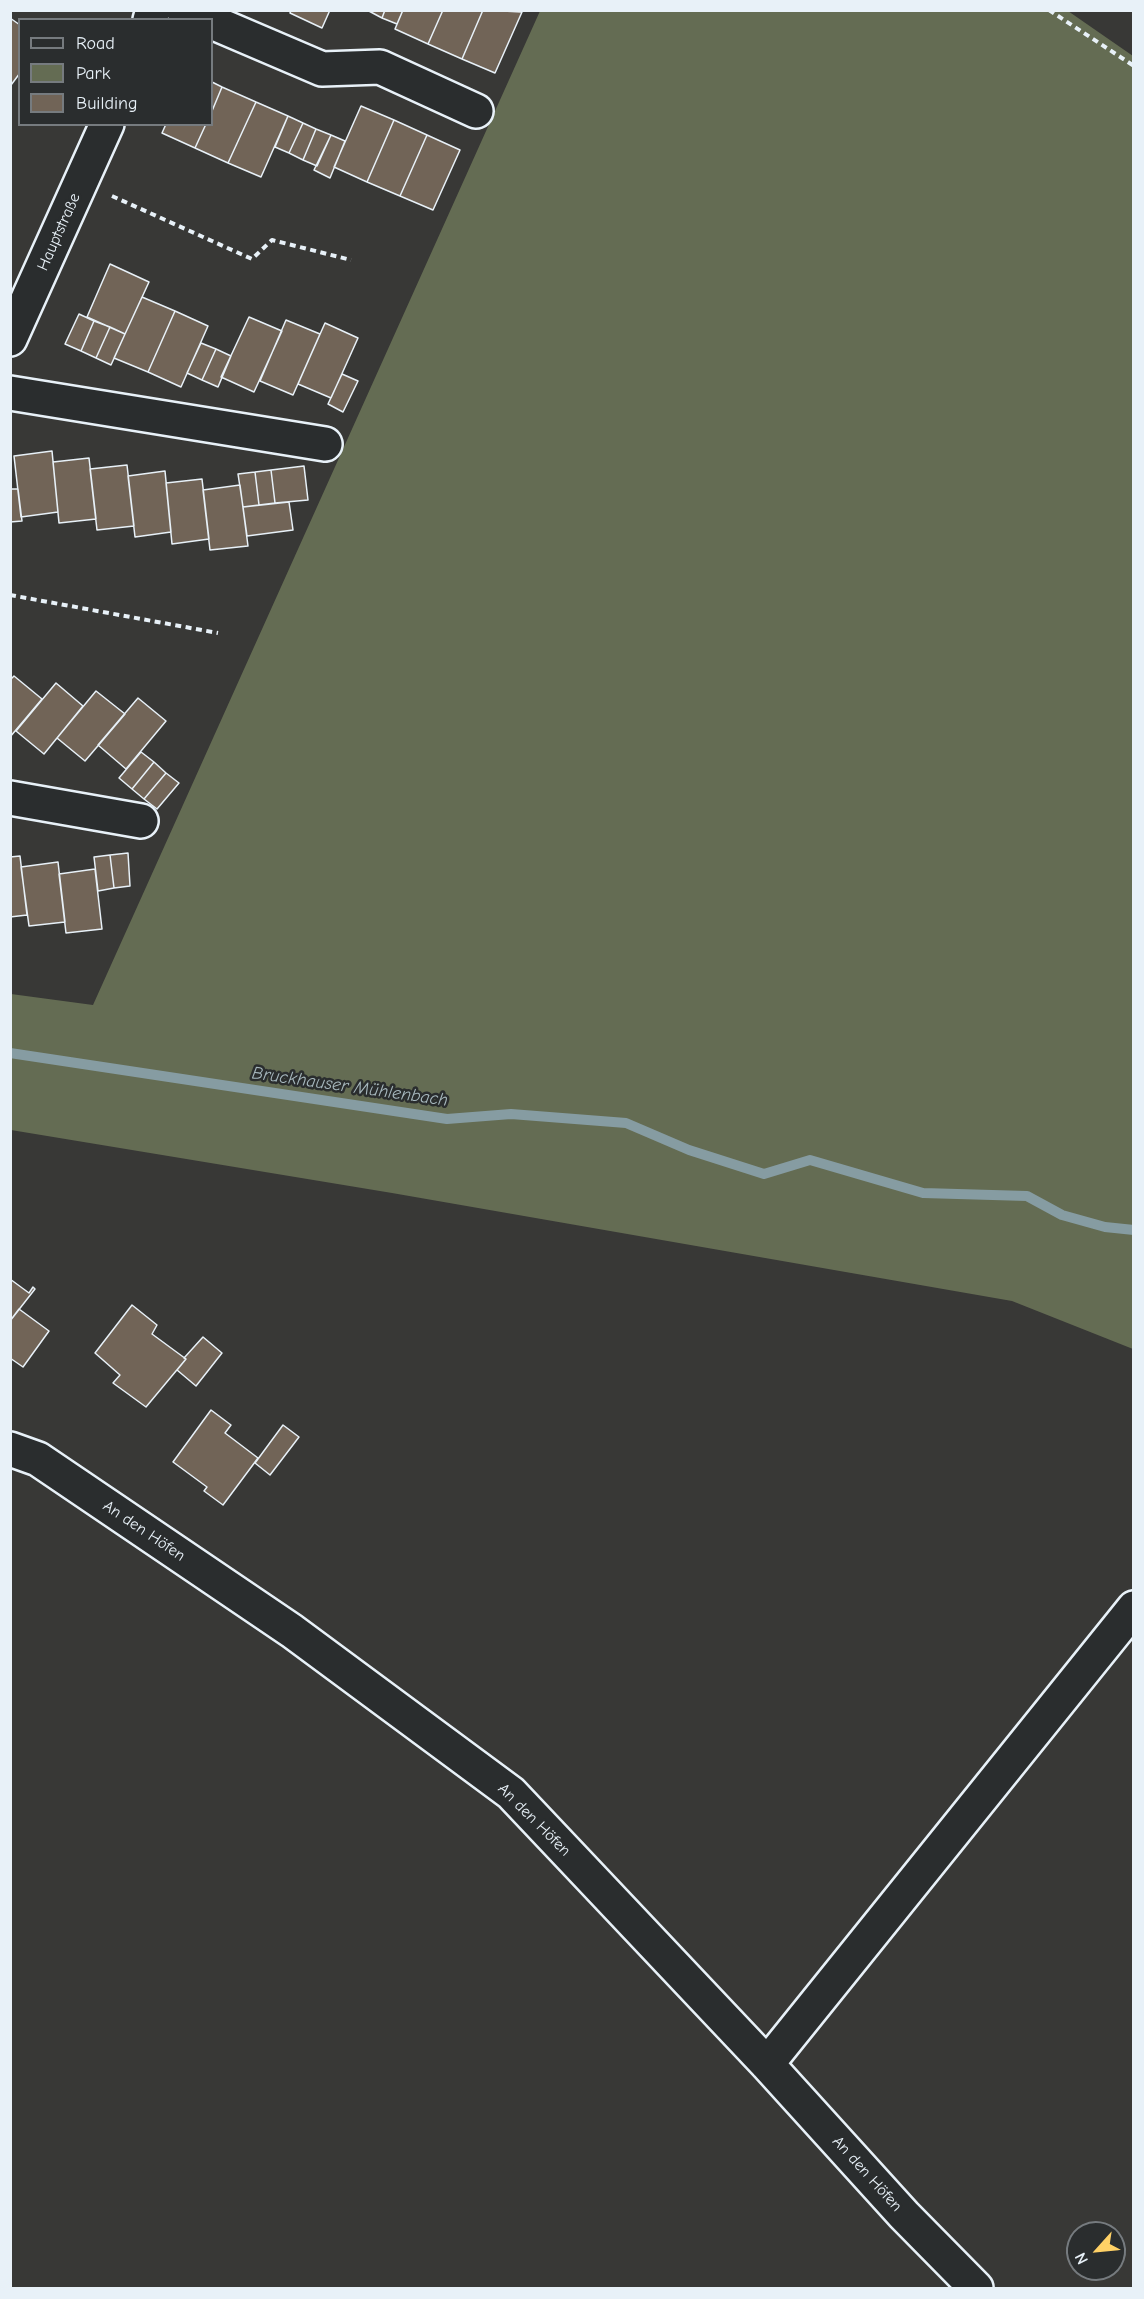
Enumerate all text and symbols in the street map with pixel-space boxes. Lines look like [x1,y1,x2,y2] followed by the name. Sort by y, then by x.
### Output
[18,18,213,126] legend
[76,33,115,54] text: Road
[76,63,110,84] text: Park
[76,93,138,114] text: Building
[33,190,85,274] street label: Hauptstraße
[251,1063,449,1111] water label: Bruckhauser Mühlenbach
[99,1496,189,1566] street label: An den Höfen
[494,1780,574,1860] street label: An den Höfen
[828,2132,906,2216] street label: An den Höfen
[1066,2221,1126,2281] north arrow
[1071,2250,1092,2267] text: N

